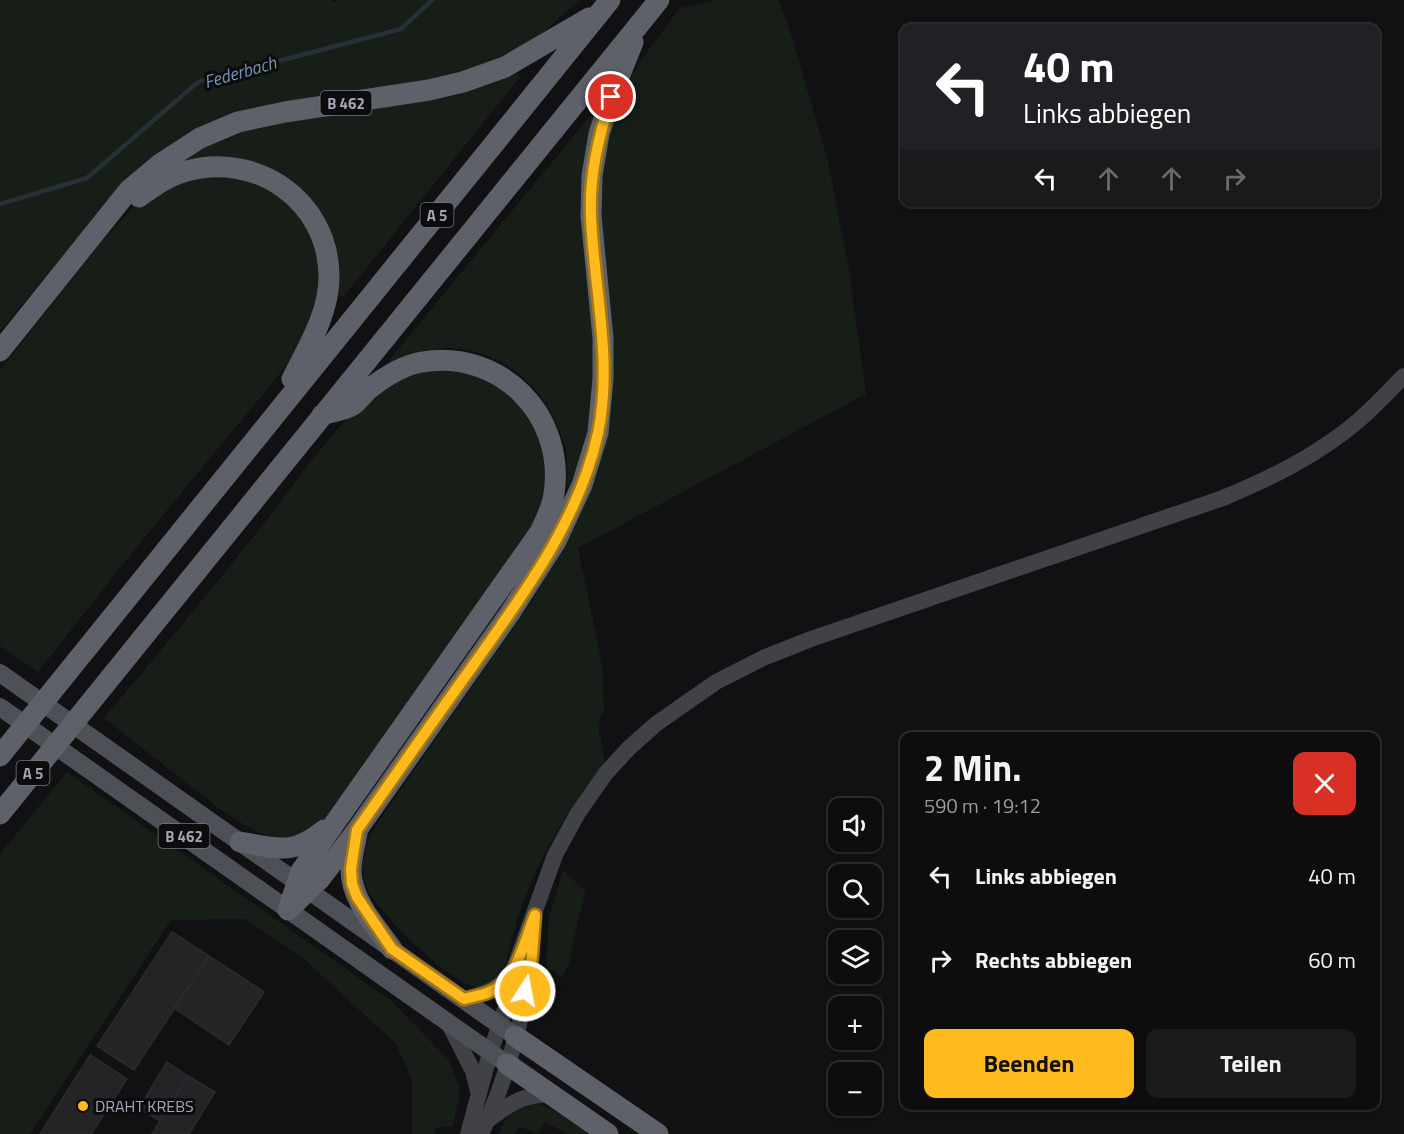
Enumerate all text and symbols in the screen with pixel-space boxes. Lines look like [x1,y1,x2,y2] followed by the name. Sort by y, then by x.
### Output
[1023,34,1115,98] text: 40 m
[924,48,1002,126] icon: left
[201,49,280,95] water label: Federbach
[585,71,636,122] pin
[594,80,627,113] icon: arrive
[320,91,372,115] road number: B 462
[1023,92,1191,133] text: Links abbiegen
[1029,162,1062,195] icon: left
[1092,162,1125,195] icon: ahead
[1155,162,1188,195] icon: ahead
[1218,162,1251,195] icon: right
[420,203,454,227] road number: A 5
[924,740,1021,795] text: 2 Min.
[1293,752,1356,815] button: close
[16,761,50,785] road number: A 5
[924,790,1041,821] text: 590 m · 19:12
[828,798,882,1116] map controls
[828,798,882,852] button: sound
[158,824,210,848] road number: B 462
[975,859,1117,893] text: Links abbiegen
[1308,859,1356,893] text: 40 m
[924,860,957,893] icon: left
[828,864,882,918] button: search
[828,930,882,984] button: layers
[975,943,1132,977] text: Rechts abbiegen
[1308,943,1356,977] text: 60 m
[924,944,957,977] icon: right
[493,959,557,1023] position arrow
[828,996,882,1050] button: +
[924,1029,1134,1098] button: Beenden
[1146,1029,1356,1098] button: Teilen
[828,1062,882,1116] button: −
[95,1094,194,1118] place label: DRAHT KREBS
[76,1099,90,1113] marker: DRAHT KREBS

